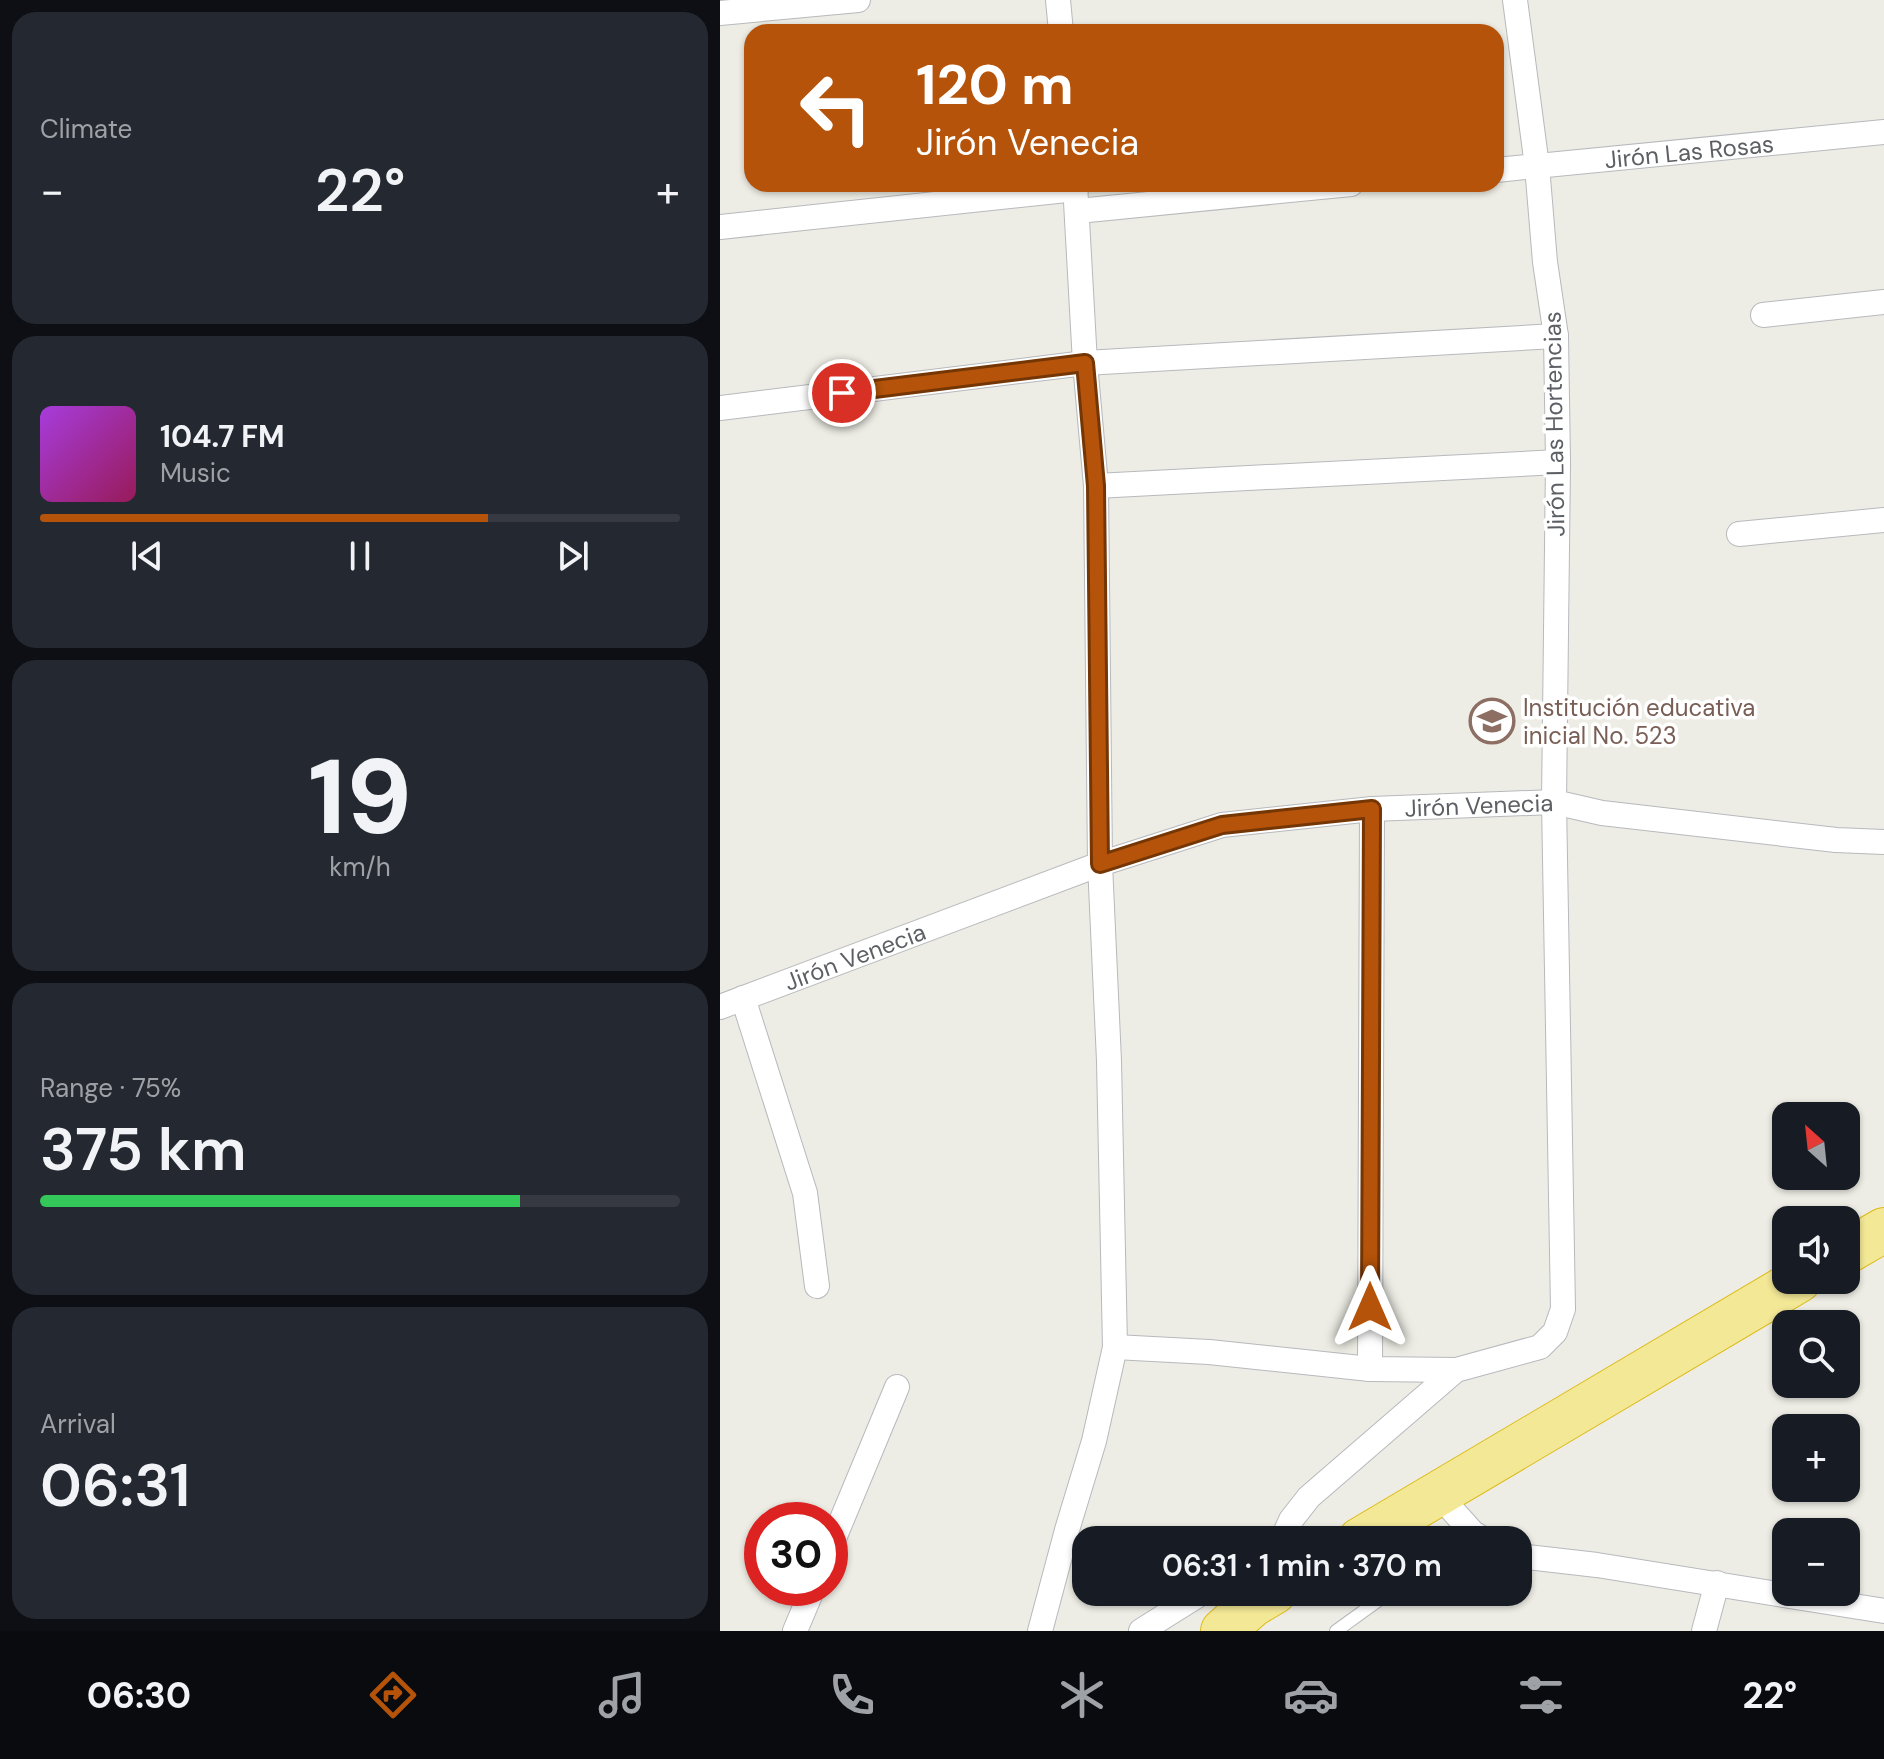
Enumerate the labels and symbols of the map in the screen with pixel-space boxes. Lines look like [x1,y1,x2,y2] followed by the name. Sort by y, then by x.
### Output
[1603,127,1775,175] street label: Jirón Las Rosas
[1537,311,1571,537] street label: Jirón Las Hortencias
[808,359,876,427] pin
[1523,692,1755,751] place label: Institución educativa inicial No. 523
[1468,697,1516,745] school or university icon: Institución educativa inicial No. 523
[1404,787,1554,823] street label: Jirón Venecia
[780,916,930,997] street label: Jirón Venecia
[1772,1102,1860,1190] north arrow
[1328,1265,1412,1349] position arrow
[744,1502,848,1606] speed limit sign: 30

